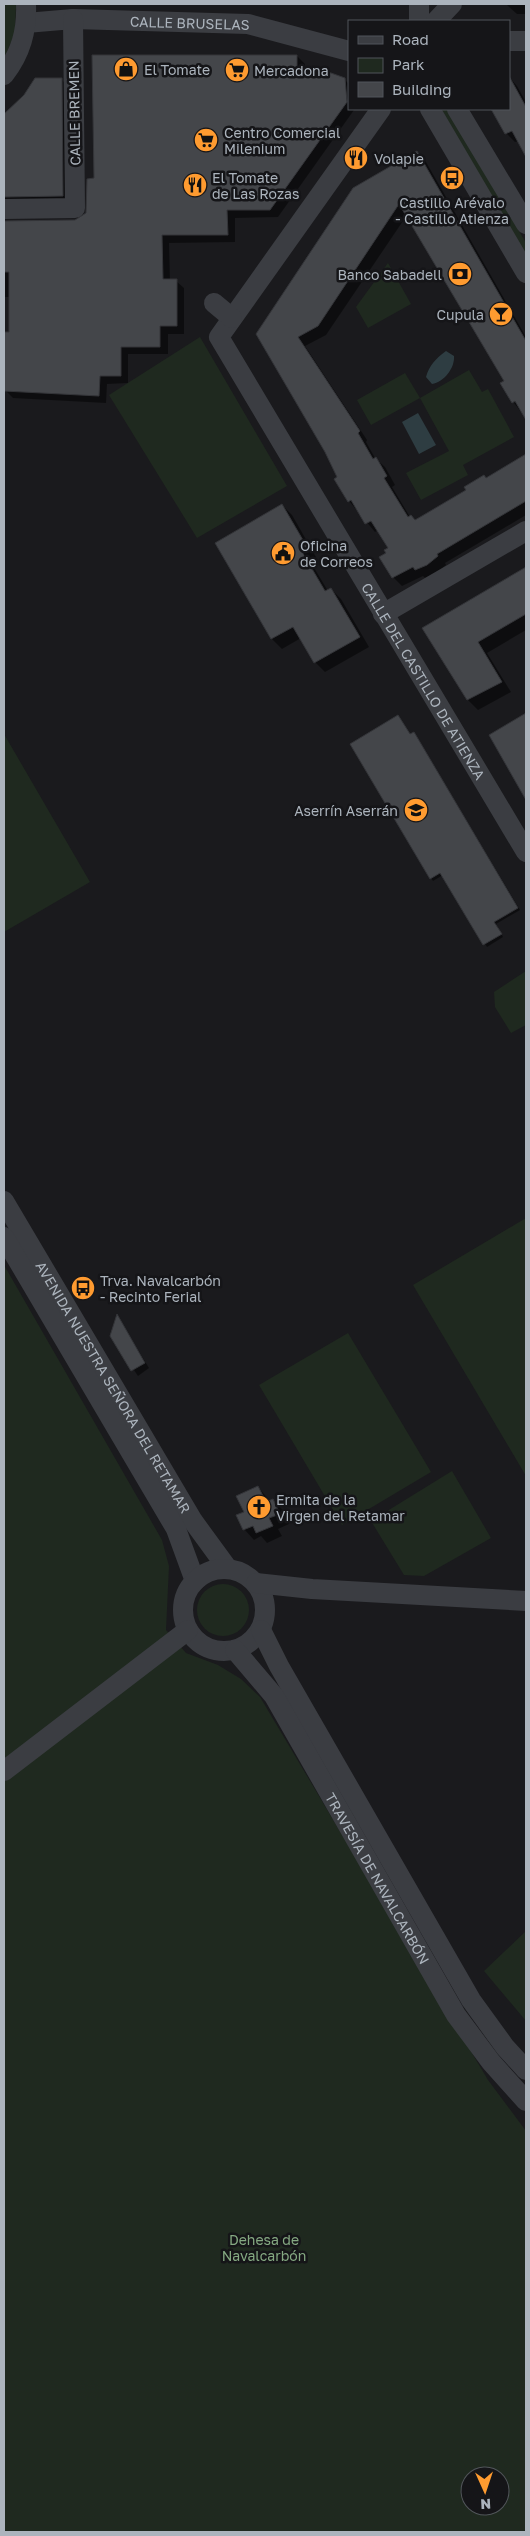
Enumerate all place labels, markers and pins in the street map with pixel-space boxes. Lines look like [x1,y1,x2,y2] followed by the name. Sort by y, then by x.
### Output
[113,56,139,82] shop icon: El Tomate
[224,57,250,83] supermarket icon: Mercadona
[144,61,210,78] place label: El Tomate
[254,62,329,79] place label: Mercadona
[224,124,340,157] place label: Centro Comercial Milenium
[193,127,219,153] supermarket icon: Centro Comercial Milenium
[343,145,369,171] restaurant icon: Volapie
[374,150,424,167] place label: Volapie
[439,165,465,191] bus stop icon: Castillo Arévalo - Castillo Atienza
[212,169,299,202] place label: El Tomate de Las Rozas
[182,172,208,198] restaurant icon: El Tomate de Las Rozas
[395,194,509,227] place label: Castillo Arévalo - Castillo Atienza
[447,261,473,287] bank icon: Banco Sabadell
[337,266,442,283] place label: Banco Sabadell
[488,301,514,327] bar icon: Cupula
[437,306,484,323] place label: Cupula
[300,537,373,570] place label: Oficina de Correos
[270,540,296,566] public building icon: Oficina de Correos
[403,797,429,823] school or university icon: Aserrín Aserrán
[294,802,398,819] place label: Aserrín Aserrán
[100,1272,221,1305] place label: Trva. Navalcarbón - Recinto Ferial
[70,1275,96,1301] bus stop icon: Trva. Navalcarbón - Recinto Ferial
[276,1491,405,1524] place label: Ermita de la Virgen del Retamar
[246,1494,272,1520] church icon: Ermita de la Virgen del Retamar

